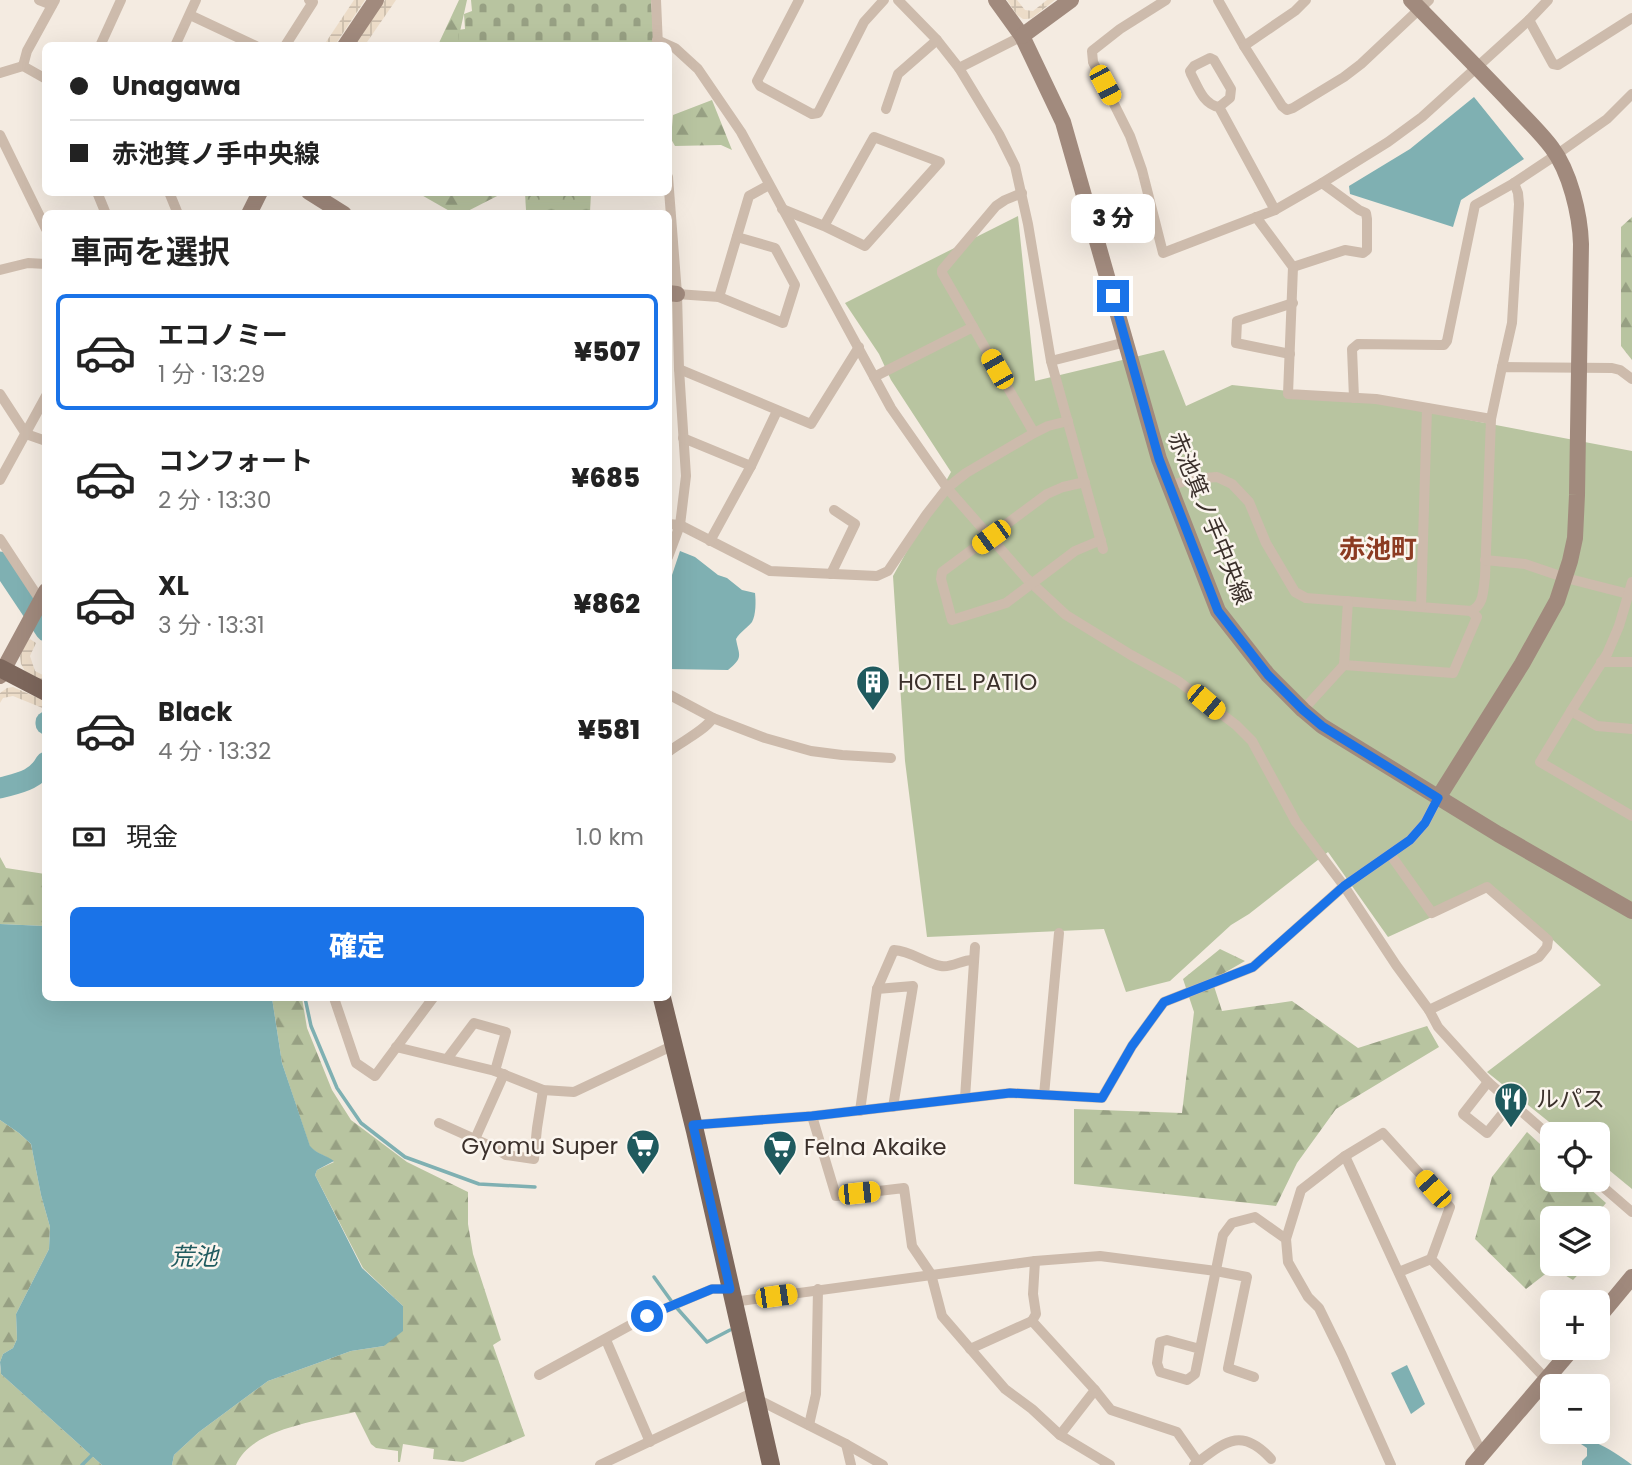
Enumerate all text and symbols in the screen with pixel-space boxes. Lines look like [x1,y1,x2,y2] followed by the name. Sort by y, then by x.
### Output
[1086,62,1125,108] car
[112,68,241,104] text: Unagawa
[112,136,320,172] text: 赤池箕ノ手中央線
[1071,194,1155,244] callout: 3 分
[1092,202,1134,234] text: 3 分
[70,229,230,274] text: 車両を選択
[1097,280,1129,312] route end
[158,317,288,353] text: エコノミー
[74,321,137,384] icon: car
[574,334,640,370] text: ¥507
[978,346,1017,392] car
[158,358,265,390] text: 1 分 · 13:29
[1161,427,1259,609] street label: 赤池箕ノ手中央線
[158,443,313,479] text: コンフォート
[74,447,137,510] icon: car
[571,460,640,496] text: ¥685
[158,484,271,516] text: 2 分 · 13:30
[968,516,1015,558] car
[1339,531,1417,567] district label: 赤池町
[158,568,189,604] text: XL
[74,573,137,636] icon: car
[573,586,640,622] text: ¥862
[158,609,265,641] text: 3 分 · 13:31
[854,663,892,712] building icon: HOTEL PATIO
[898,666,1037,698] place label: HOTEL PATIO
[1184,680,1229,724] car
[158,694,232,730] text: Black
[74,699,137,762] icon: car
[578,712,640,748] text: ¥581
[158,735,271,767] text: 4 分 · 13:32
[70,818,108,856] icon: cash
[126,819,178,855] text: 現金
[576,821,644,853] text: 1.0 km
[70,907,644,987] button: 確定
[1492,1080,1530,1129] restaurant icon: ルパス
[1536,1083,1605,1115] place label: ルパス
[1540,1122,1610,1444] map controls
[1540,1122,1610,1192] button: locate
[624,1127,662,1176] supermarket icon: Gyomu Super
[761,1128,799,1177] supermarket icon: Felna Akaike
[461,1130,618,1162] place label: Gyomu Super
[804,1131,947,1163] place label: Felna Akaike
[1412,1166,1455,1212] car
[838,1180,881,1206] car
[1540,1206,1610,1276] button: layers
[170,1240,220,1273] water label: 荒池
[754,1283,799,1309] car
[1540,1290,1610,1360] button: +
[631,1300,663,1332] route start
[1540,1374,1610,1444] button: −

